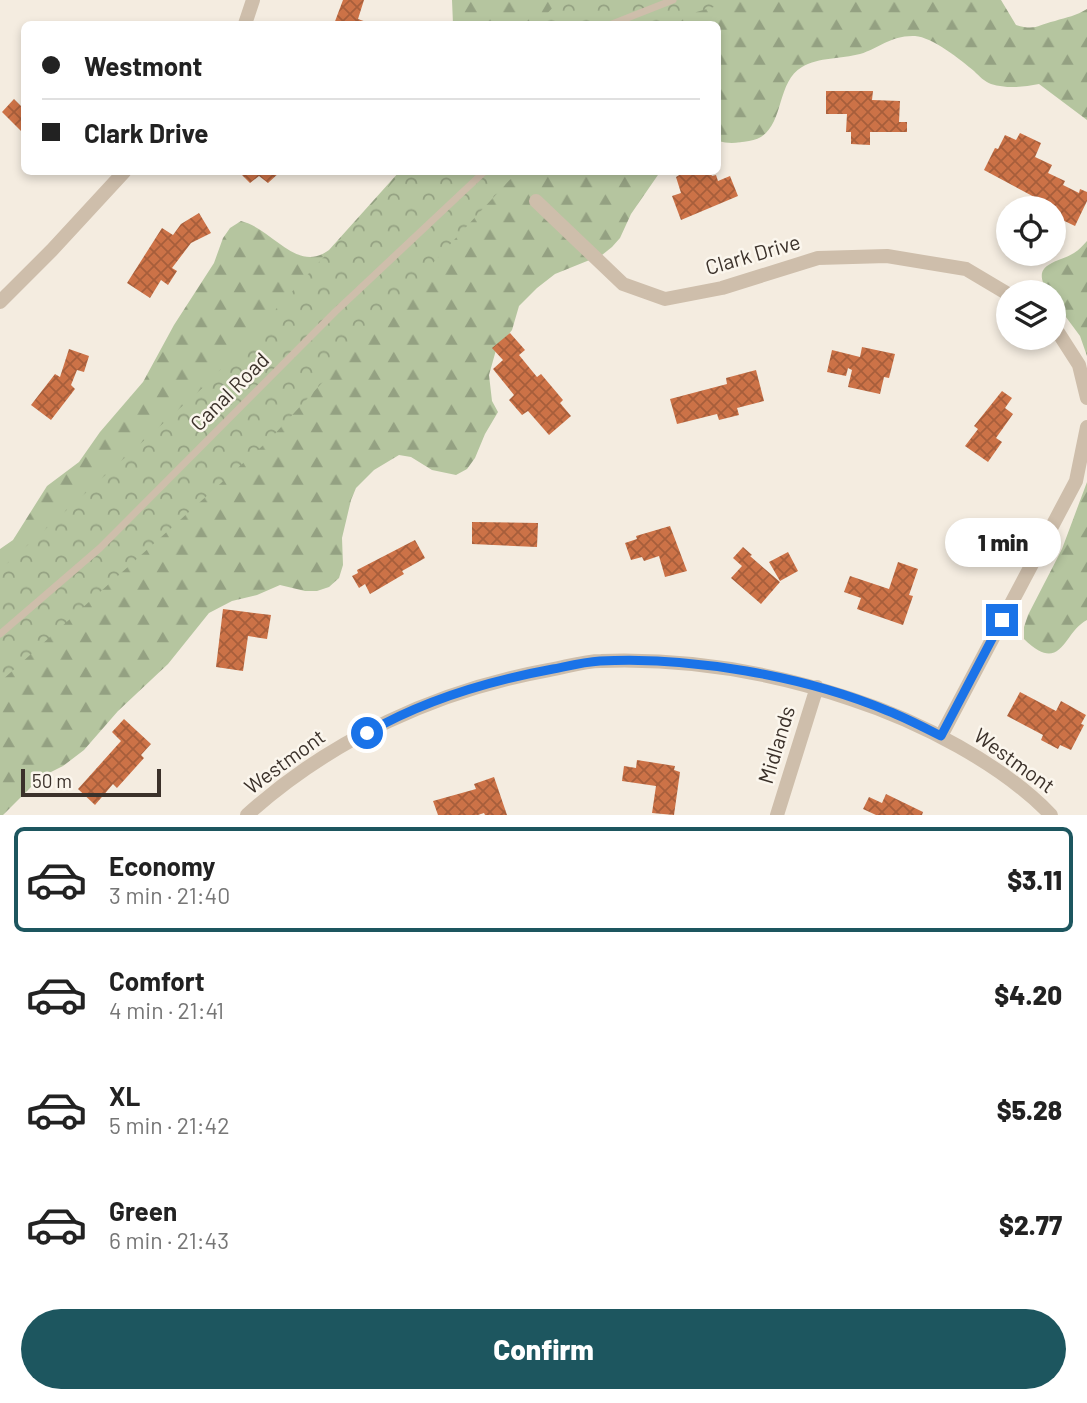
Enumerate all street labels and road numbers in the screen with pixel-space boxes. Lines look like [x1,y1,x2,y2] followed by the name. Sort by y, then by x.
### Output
[702,228,803,279] street label: Clark Drive
[184,346,273,435] street label: Canal Road
[752,703,799,787] street label: Midlands
[970,722,1060,797] street label: Westmont
[239,723,329,798] street label: Westmont

